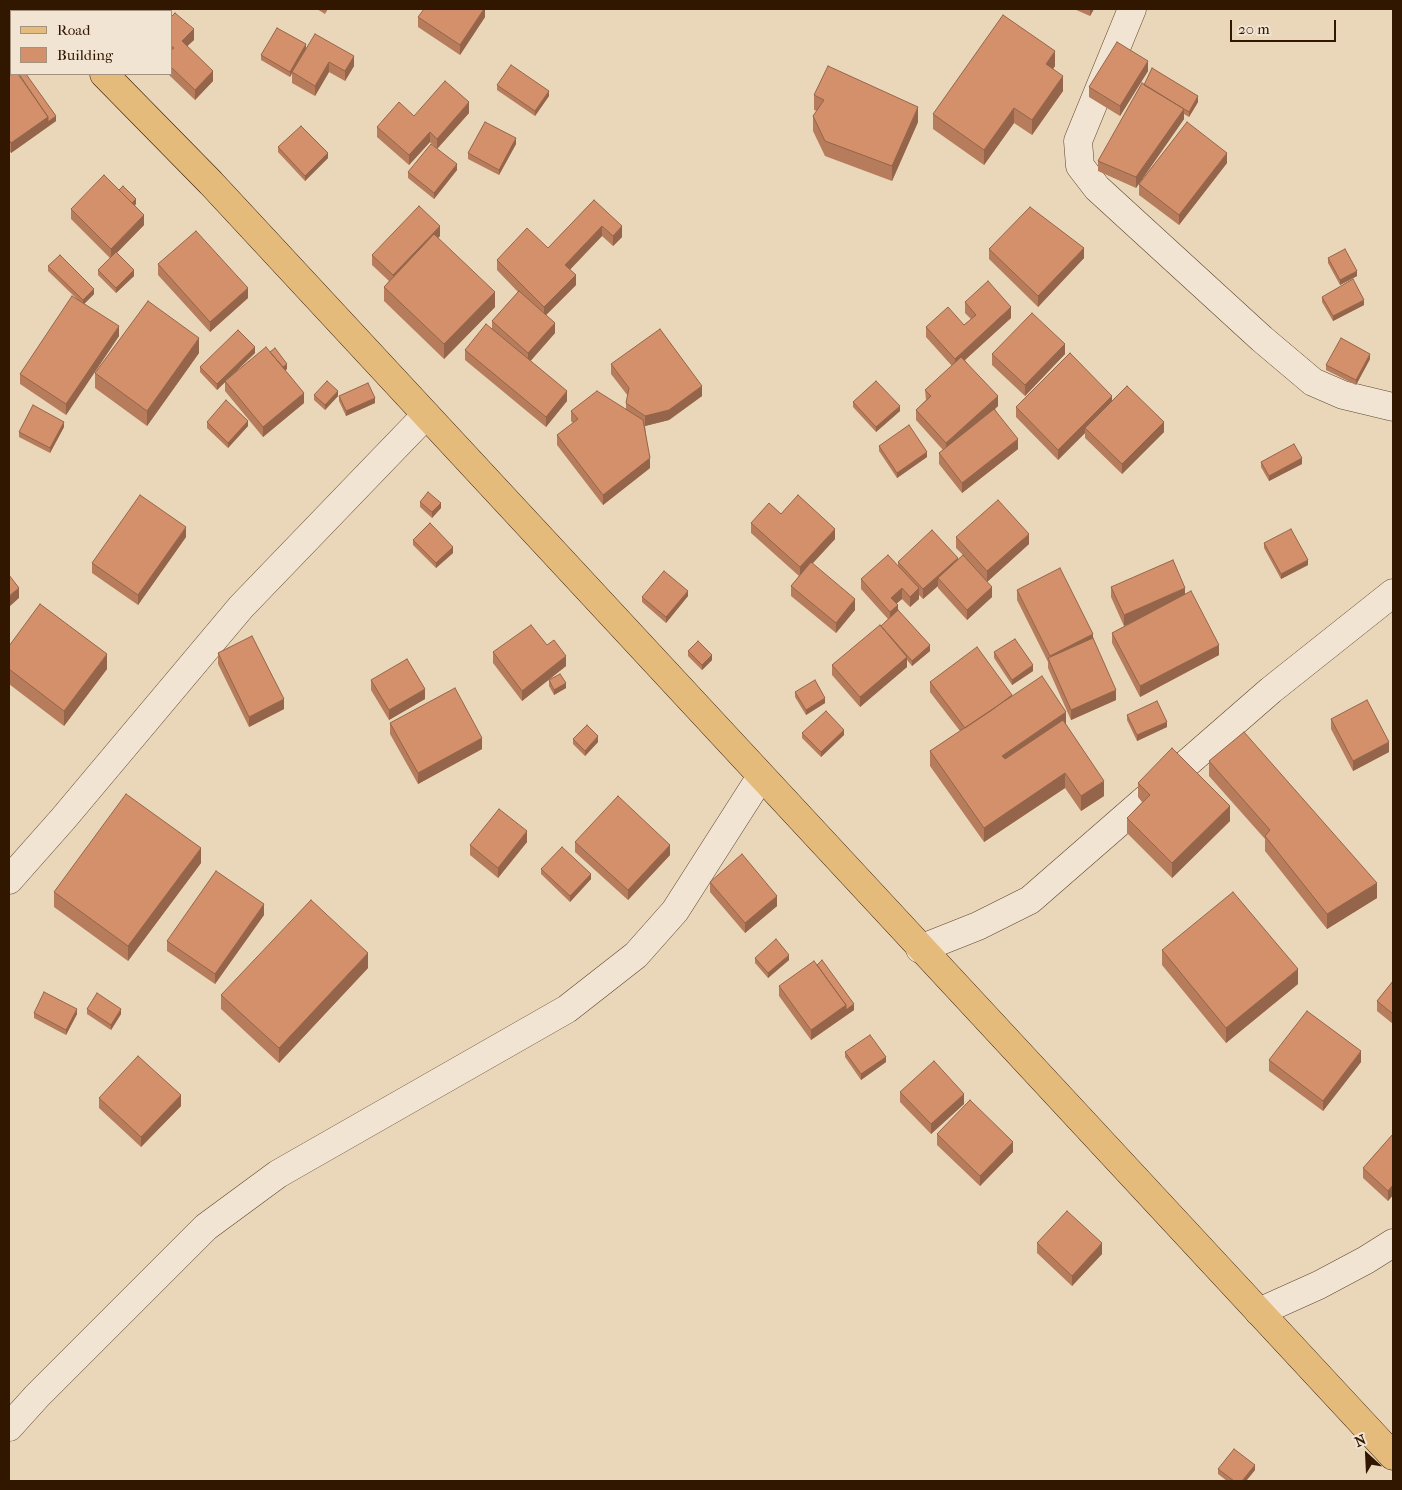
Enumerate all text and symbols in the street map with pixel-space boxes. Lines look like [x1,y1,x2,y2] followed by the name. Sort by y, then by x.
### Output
[10,10,172,75] legend
[1232,10,1338,42] scale bar
[1238,20,1270,38] text: 20 m
[57,21,90,39] text: Road
[57,46,113,64] text: Building
[1342,1430,1392,1480] north arrow
[1352,1431,1369,1451] text: N

